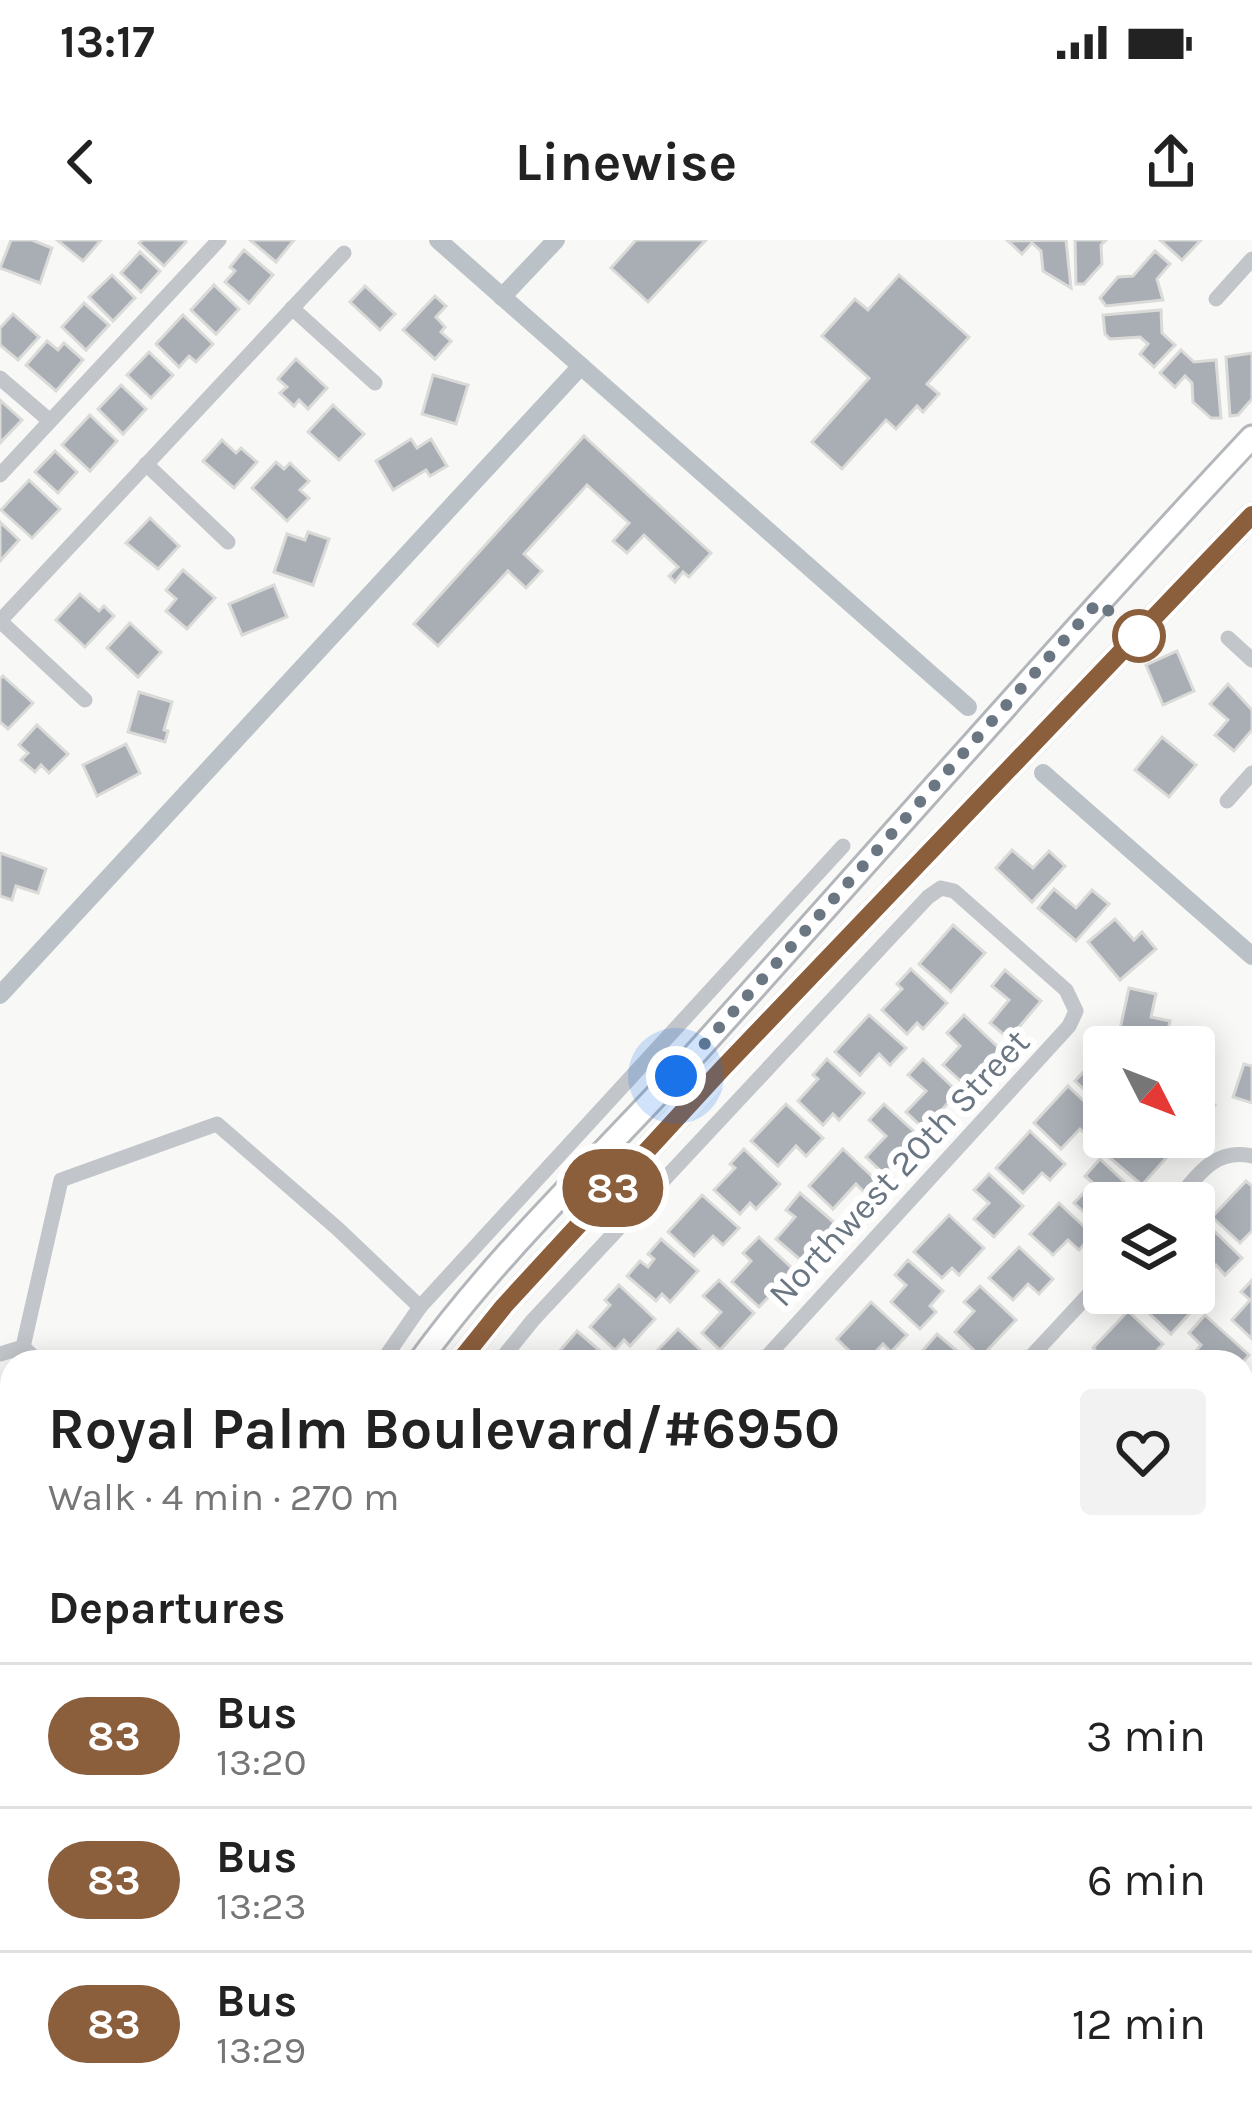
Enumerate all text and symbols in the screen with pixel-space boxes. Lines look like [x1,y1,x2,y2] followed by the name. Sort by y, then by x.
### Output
[60,16,155,68] text: 13:17
[48,129,114,195] icon: back
[1138,129,1204,195] icon: share
[515,130,737,194] text: Linewise
[1114,611,1164,661] unlabelled marker
[760,1021,1038,1315] street label: Northwest 20th Street
[1083,1026,1215,1158] north arrow
[1083,1026,1215,1314] map controls
[646,1046,706,1106] your location
[559,1149,667,1227] line badge: 83
[586,1163,640,1213] text: 83
[1083,1182,1215,1314] button: layers
[1080,1389,1206,1515] button: heart
[48,1396,840,1462] text: Royal Palm Boulevard/#6950
[48,1474,399,1520] text: Walk · 4 min · 270 m
[48,1582,285,1634] text: Departures
[216,1687,297,1739] text: Bus
[1086,1710,1206,1762] text: 3 min
[87,1711,141,1761] text: 83
[216,1739,307,1785] text: 13:20
[216,1831,297,1883] text: Bus
[1087,1854,1206,1906] text: 6 min
[87,1855,141,1905] text: 83
[216,1883,307,1929] text: 13:23
[216,1975,297,2027] text: Bus
[1072,1998,1206,2050] text: 12 min
[87,1999,141,2049] text: 83
[216,2027,306,2073] text: 13:29

